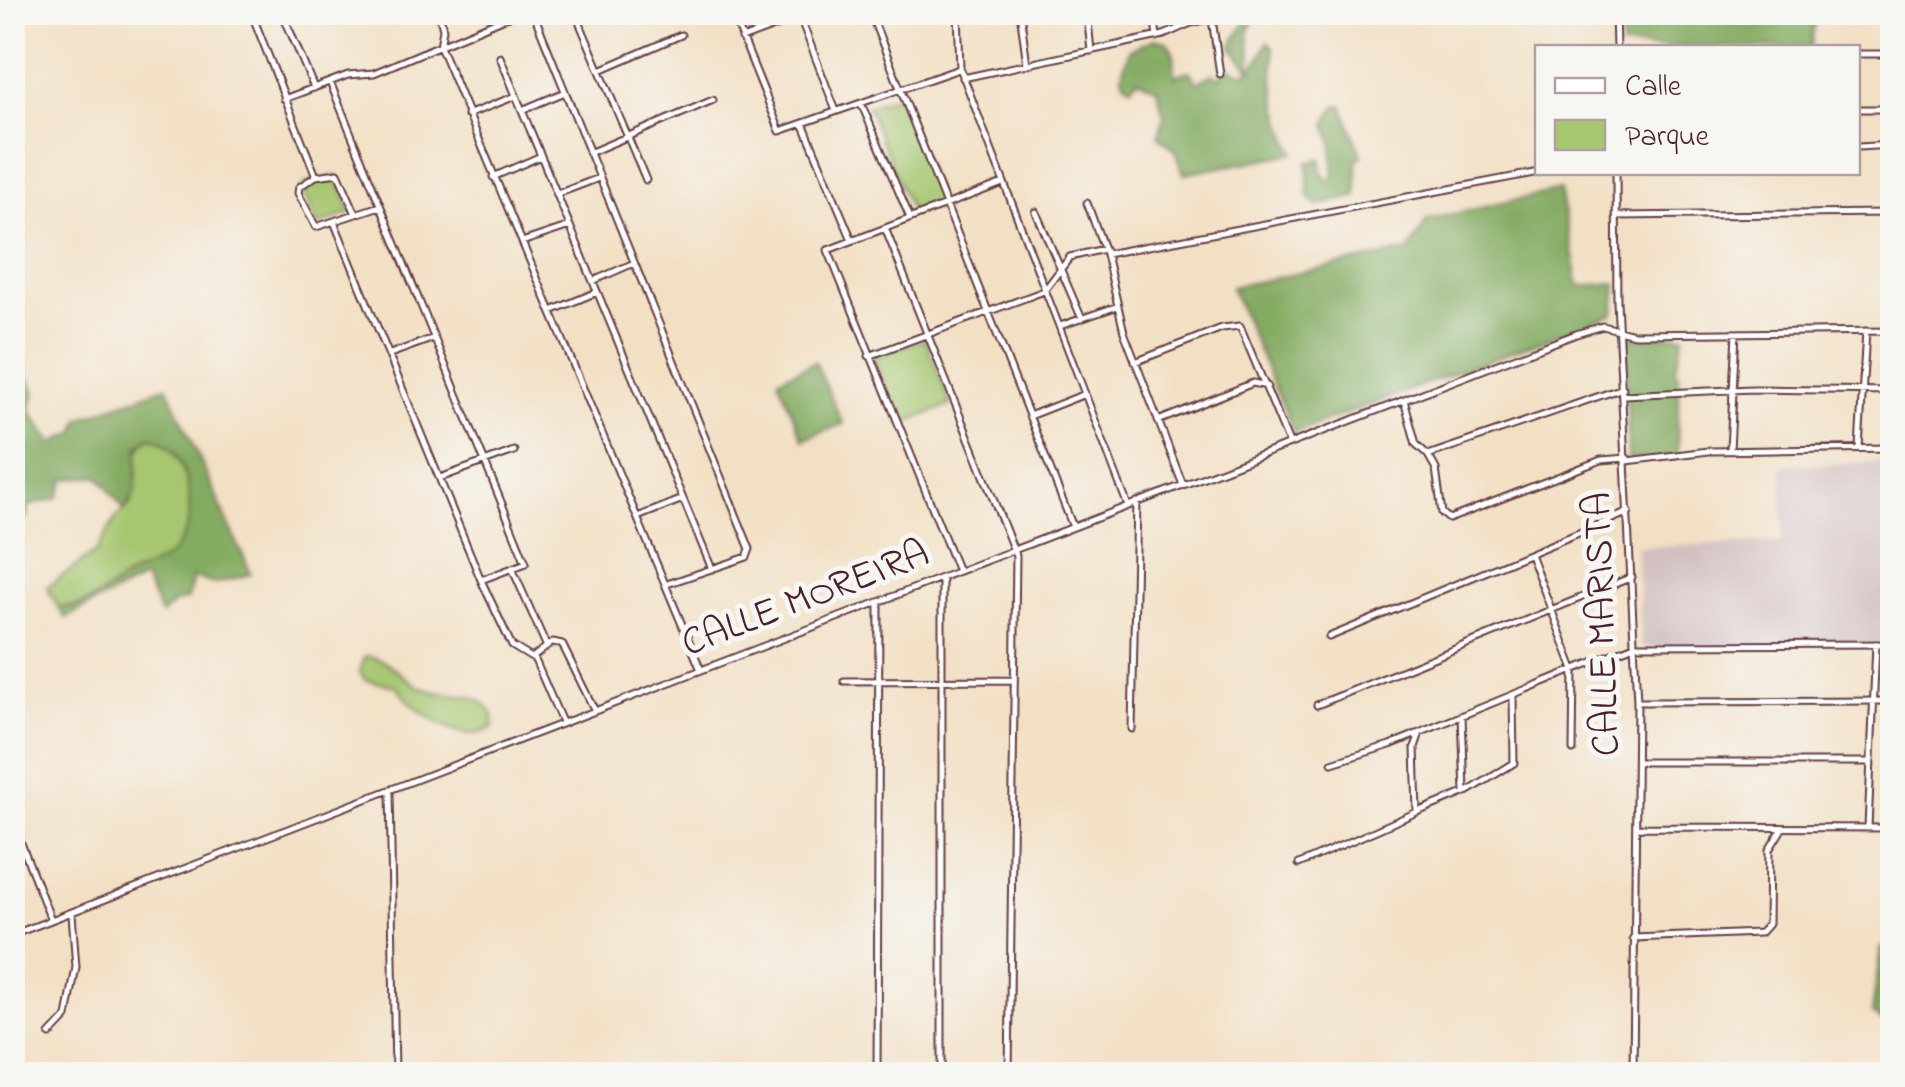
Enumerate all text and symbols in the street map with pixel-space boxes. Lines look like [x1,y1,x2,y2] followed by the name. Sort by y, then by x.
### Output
[1535,45,1860,175] legend
[1625,66,1682,110] text: Calle
[1625,116,1710,160] text: Parque
[1570,491,1638,757] street label: CALLE MARISTA
[674,526,938,674] street label: CALLE MOREIRA

